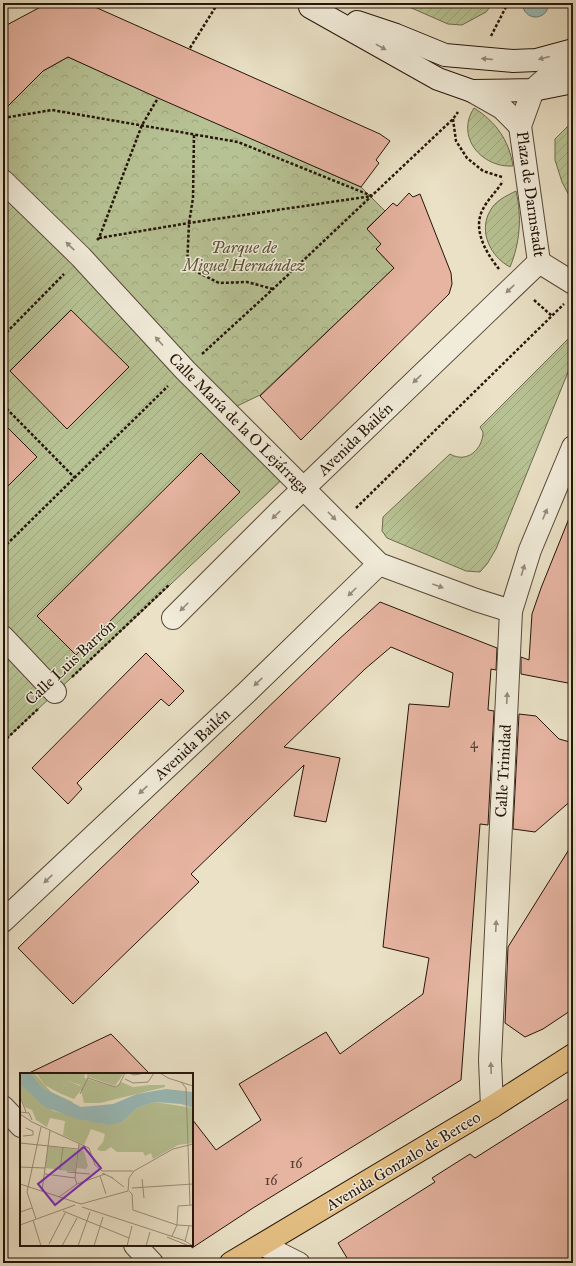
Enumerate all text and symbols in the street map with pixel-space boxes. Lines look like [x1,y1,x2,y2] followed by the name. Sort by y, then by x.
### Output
[375,43,387,50] one-way arrow
[481,55,493,62] one-way arrow
[537,55,549,61] one-way arrow
[513,130,549,258] street label: Plaza de Darmstadt
[181,238,305,275] park label: Parque de Miguel Hernández
[65,241,75,251] one-way arrow
[505,284,515,294] one-way arrow
[154,336,163,347] one-way arrow
[164,349,313,498] street label: Calle María de la O Lejárraga
[412,375,422,384] one-way arrow
[313,398,397,480] street label: Avenida Bailén
[542,508,548,519] one-way arrow
[271,510,281,520] one-way arrow
[327,511,337,521] one-way arrow
[520,564,526,576] one-way arrow
[432,583,444,589] one-way arrow
[347,587,357,596] one-way arrow
[179,602,189,611] one-way arrow
[21,615,119,709] street label: Calle Luis Barrón
[253,677,263,687] one-way arrow
[503,692,510,704] one-way arrow
[149,704,234,785] street label: Avenida Bailén
[491,724,515,818] street label: Calle Trinidad
[470,735,479,752] house number: 4
[138,785,148,795] one-way arrow
[43,874,53,884] one-way arrow
[493,920,500,932] one-way arrow
[487,1062,494,1074] one-way arrow
[20,1073,193,1246] inset map
[321,1107,484,1215] street label: Avenida Gonzalo de Berceo
[290,1155,303,1172] house number: 16
[265,1172,278,1189] house number: 16

